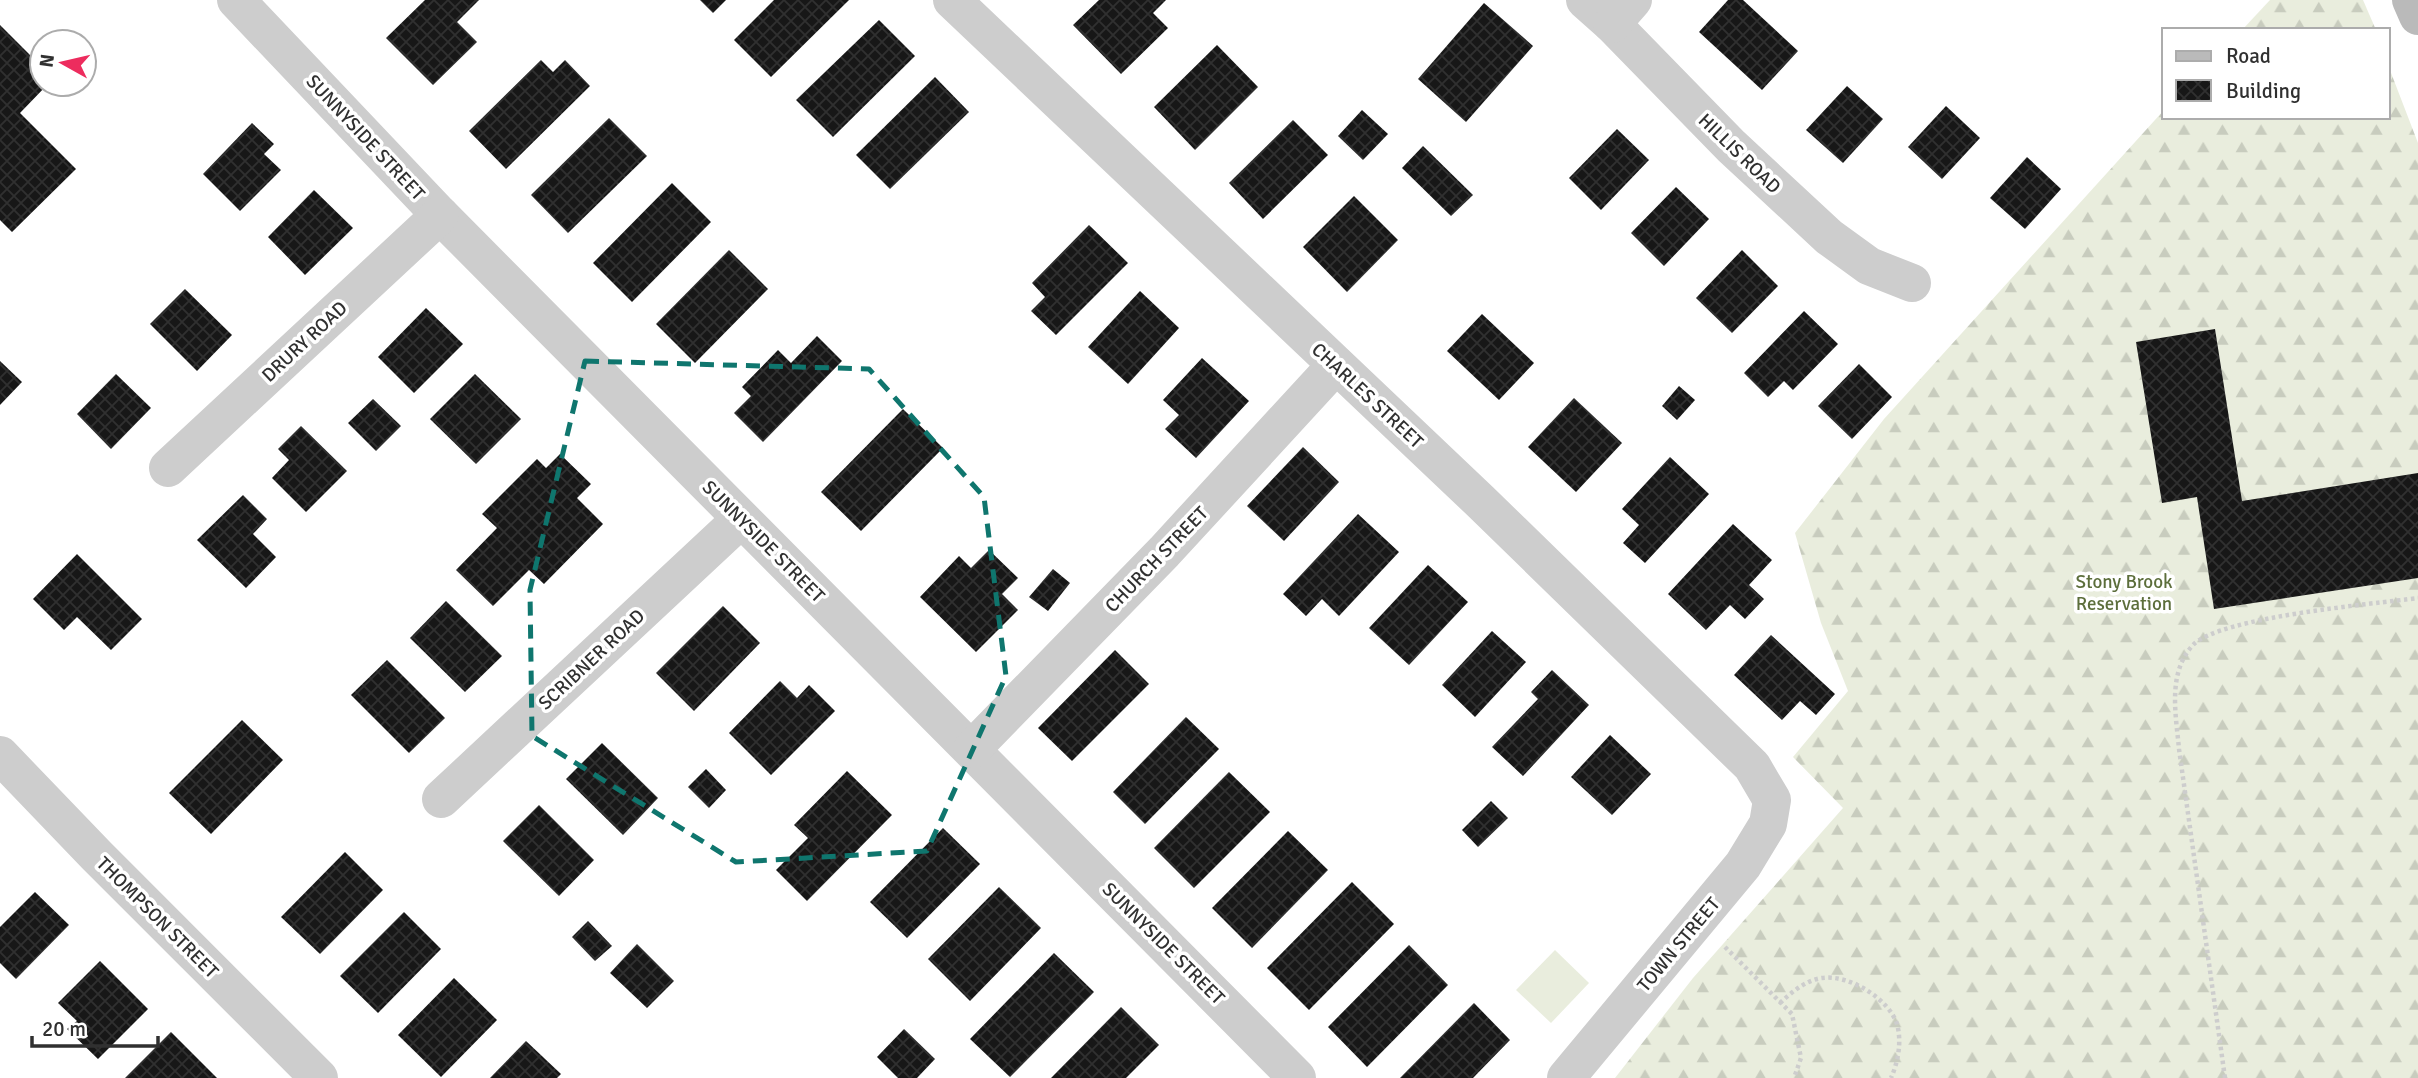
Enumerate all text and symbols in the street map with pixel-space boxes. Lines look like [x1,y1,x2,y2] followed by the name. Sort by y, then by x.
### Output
[28,28,98,98] north arrow
[2162,28,2390,119] legend
[2226,43,2271,69] text: Road
[34,53,60,69] text: N
[301,70,430,206] street label: SUNNYSIDE STREET
[2226,78,2301,104] text: Building
[1693,108,1786,199] street label: HILLIS ROAD
[257,296,352,387] street label: DRURY ROAD
[1306,338,1429,454] street label: CHARLES STREET
[697,475,830,608] street label: SUNNYSIDE STREET
[1100,501,1214,618] street label: CHURCH STREET
[2075,570,2173,616] park label: Stony Brook Reservation
[533,604,650,715] street label: SCRIBNER ROAD
[91,852,224,984] street label: THOMPSON STREET
[1097,877,1230,1010] street label: SUNNYSIDE STREET
[1632,892,1726,997] street label: TOWN STREET
[32,1004,158,1048] scale bar
[42,1016,86,1042] text: 20 m

